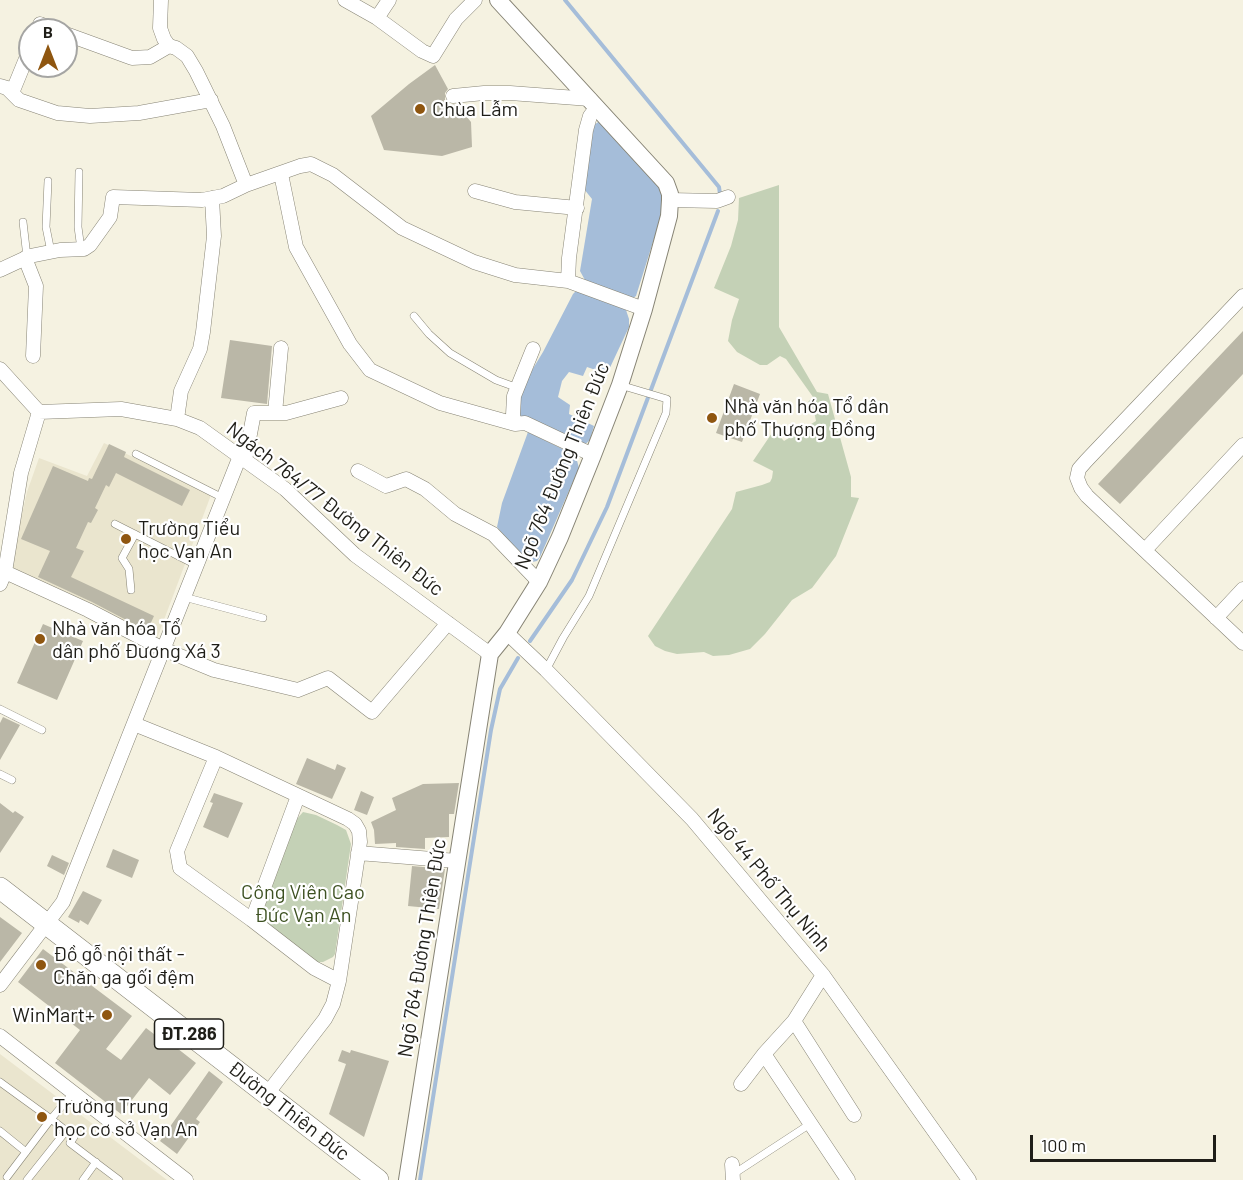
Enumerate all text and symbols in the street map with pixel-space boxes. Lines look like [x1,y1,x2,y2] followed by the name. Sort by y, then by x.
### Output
[18,18,78,78] north arrow
[43,22,53,41] text: B
[432,97,518,121] place label: Chùa Lẫm
[413,102,427,116] marker: Chùa Lẫm
[509,359,615,573] street label: Ngõ 764 Đường Thiên Đức
[724,394,889,441] place label: Nhà văn hóa Tổ dân phố Thượng Đồng
[705,411,719,425] marker: Nhà văn hóa Tổ dân phố Thượng Đồng
[222,417,448,601] street label: Ngách 764/77 Đường Thiên Đức
[138,516,240,563] place label: Trường Tiểu học Vạn An
[119,532,133,546] marker: Trường Tiểu học Vạn An
[52,616,221,663] place label: Nhà văn hóa Tổ dân phố Đương Xá 3
[33,632,47,646] marker: Nhà văn hóa Tổ dân phố Đương Xá 3
[702,804,836,956] street label: Ngõ 44 Phố Thụ Ninh
[393,837,451,1059] street label: Ngõ 764 Đường Thiên Đức
[241,880,365,927] park label: Công Viên Cao Đức Vạn An
[53,942,194,989] place label: Đồ gỗ nội thất - Chăn ga gối đệm
[34,958,48,972] marker: Đồ gỗ nội thất - Chăn ga gối đệm
[12,1003,95,1027] place label: WinMart+
[100,1008,114,1022] marker: WinMart+
[154,1019,224,1049] road number: ĐT.286
[223,1056,355,1166] street label: Đường Thiên Đức
[54,1094,198,1141] place label: Trường Trung học cơ sở Vạn An
[35,1110,49,1124] marker: Trường Trung học cơ sở Vạn An
[1033,1123,1219,1161] scale bar
[1041,1134,1086,1156] text: 100 m

